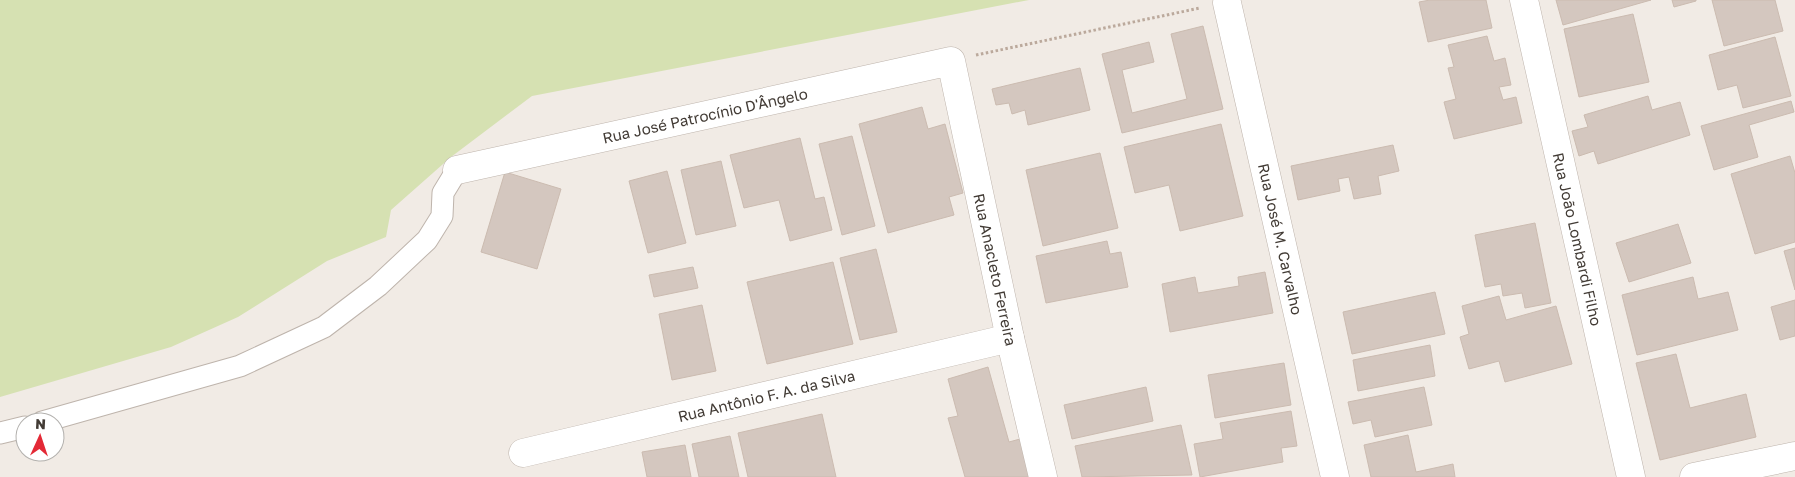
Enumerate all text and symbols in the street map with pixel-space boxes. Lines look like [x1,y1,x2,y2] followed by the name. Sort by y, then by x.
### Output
[601,84,809,147] street label: Rua José Patrocínio D'Ângelo
[1549,151,1606,327] street label: Rua João Lombardi Filho
[1255,162,1307,316] street label: Rua José M. Carvalho
[970,192,1021,347] street label: Rua Anacleto Ferreira
[676,366,857,425] street label: Rua Antônio F. A. da Silva
[15,412,65,462] north arrow
[35,415,46,432] text: N

